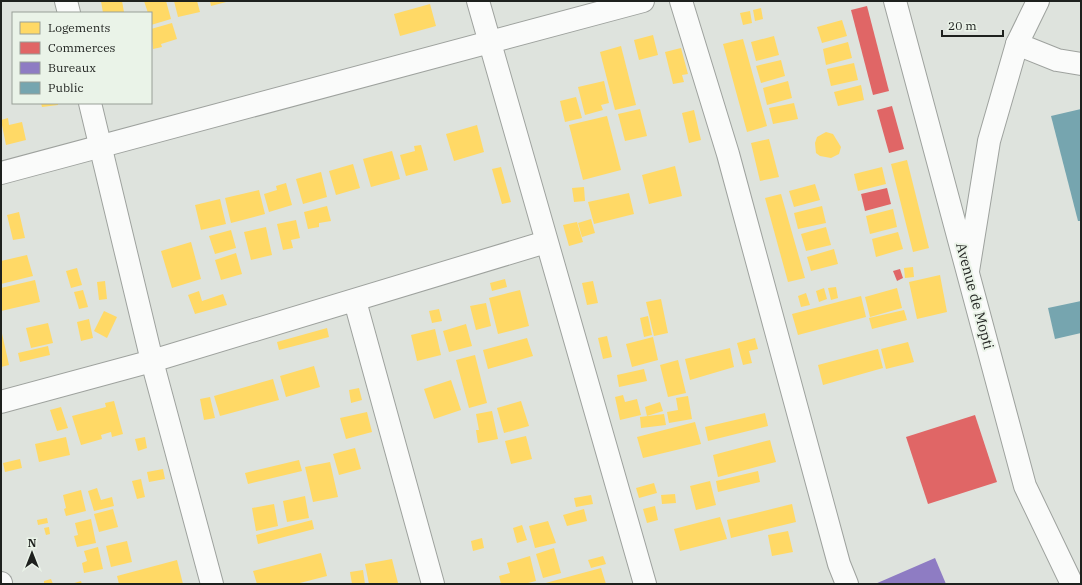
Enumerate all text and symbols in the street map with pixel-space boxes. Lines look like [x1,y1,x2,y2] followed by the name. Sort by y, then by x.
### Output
[12,12,152,104] legend
[942,12,1003,38] scale bar
[948,18,977,33] text: 20 m
[48,20,111,35] text: Logements
[48,40,116,55] text: Commerces
[48,60,96,75] text: Bureaux
[48,80,84,95] text: Public
[952,241,998,351] street label: Avenue de Mopti
[12,533,52,573] north arrow
[28,536,37,550] text: N

